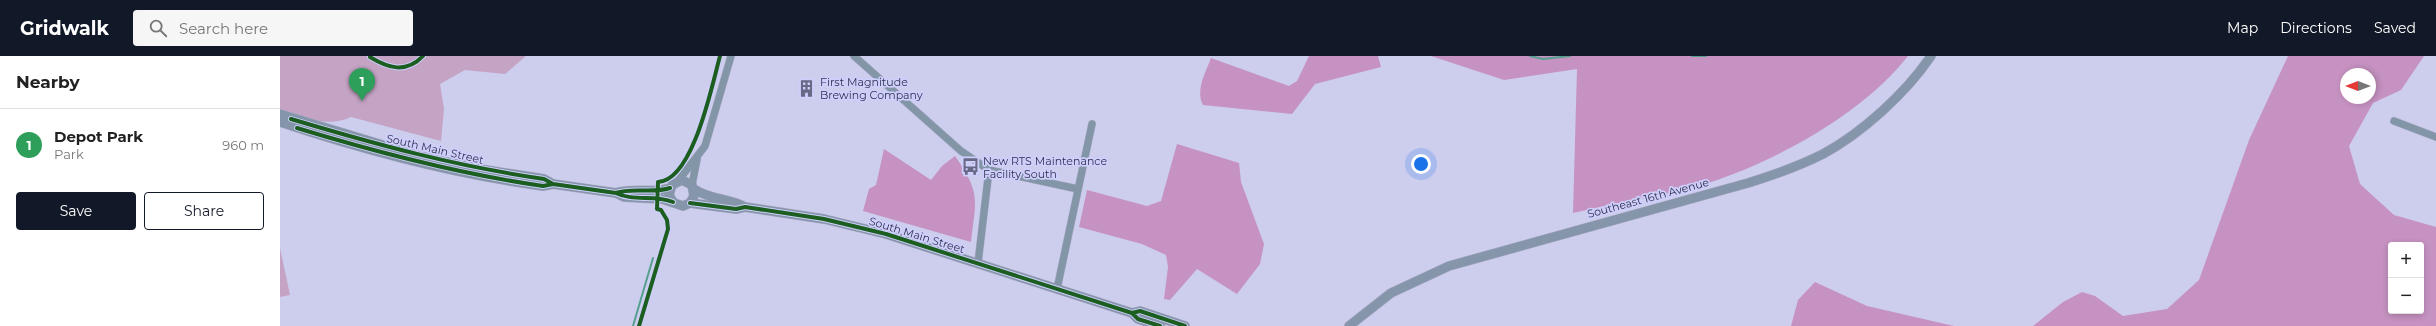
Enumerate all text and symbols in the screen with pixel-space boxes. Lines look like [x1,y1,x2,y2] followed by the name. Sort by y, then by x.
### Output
[133,10,413,46] search box
[20,17,109,40] text: Gridwalk
[147,17,169,39] icon: search
[179,19,268,38] text: Search here
[2227,19,2258,37] text: Map
[2280,19,2352,37] text: Directions
[2374,19,2416,37] text: Saved
[349,68,375,101] pin: 1
[2340,68,2376,104] north arrow
[16,72,80,92] text: Nearby
[820,75,923,102] place label: First Magnitude Brewing Company
[797,78,817,98] building icon: First Magnitude Brewing Company
[54,127,143,146] text: Depot Park
[385,131,485,167] street label: South Main Street
[26,137,32,153] text: 1
[222,137,264,153] text: 960 m
[54,146,84,162] text: Park
[983,154,1107,181] place label: New RTS Maintenance Facility South
[1411,154,1431,174] your location
[960,157,980,177] bus stop icon: New RTS Maintenance Facility South
[1586,175,1711,221] street label: Southeast 16th Avenue
[16,192,136,230] button: Save
[144,192,264,230] button: Share
[867,214,967,256] street label: South Main Street
[2388,242,2424,314] map controls
[2388,242,2424,278] button: +
[2388,278,2424,314] button: −

